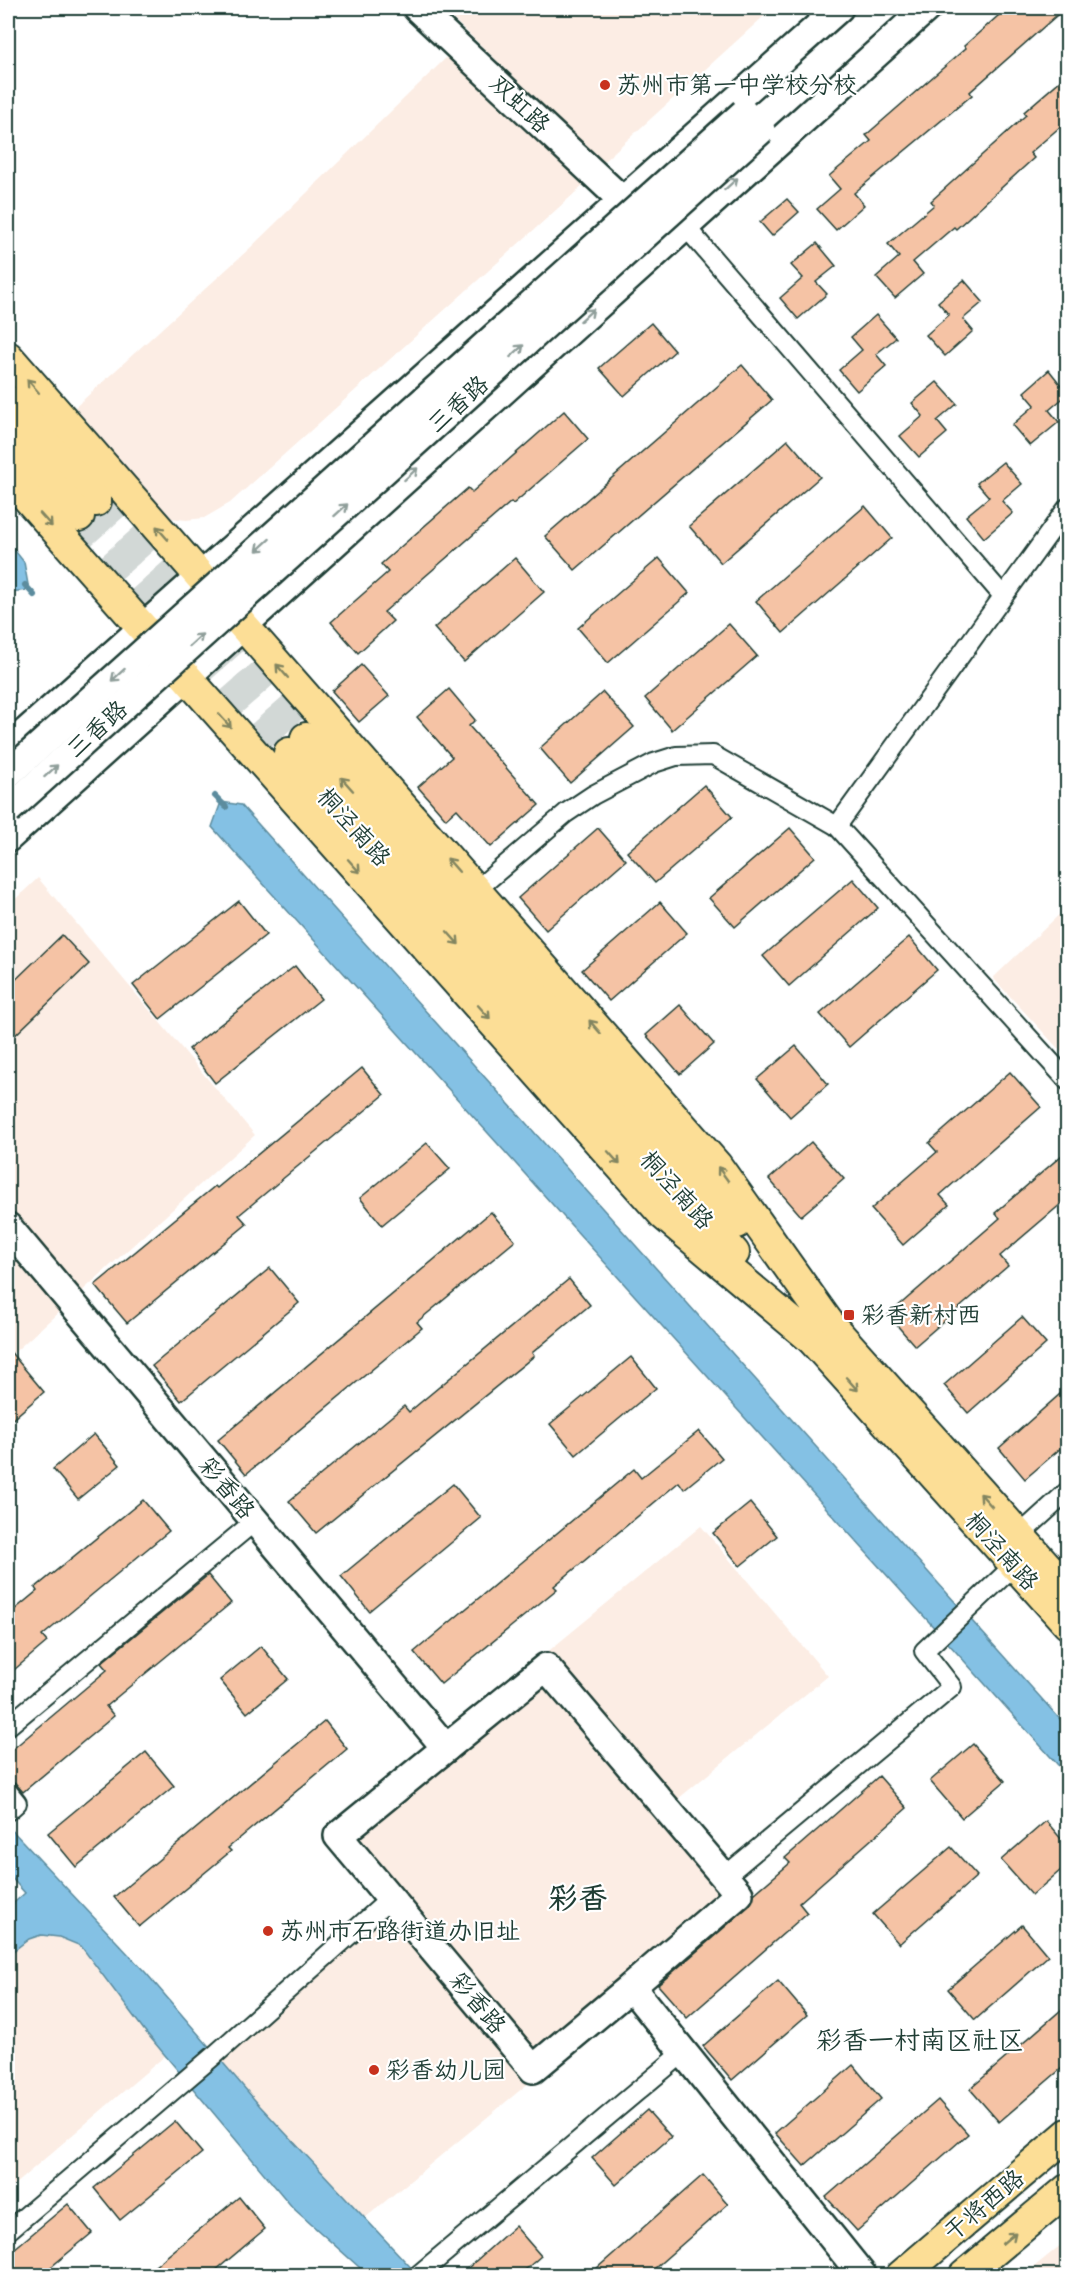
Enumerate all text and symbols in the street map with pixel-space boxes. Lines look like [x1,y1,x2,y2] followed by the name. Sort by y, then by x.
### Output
[480,68,557,143] street label: 双虹路
[617,70,857,105] place label: 苏州市第一中学校分校
[598,78,612,92] marker: 苏州市第一中学校分校
[724,177,739,191] one-way arrow
[579,308,594,322] one-way arrow
[509,344,524,358] one-way arrow
[421,369,498,443] street label: 三香路
[26,379,40,394] one-way arrow
[403,467,418,481] one-way arrow
[333,503,348,517] one-way arrow
[39,512,53,527] one-way arrow
[155,526,169,541] one-way arrow
[256,538,271,552] one-way arrow
[188,633,203,647] one-way arrow
[276,663,289,679] one-way arrow
[111,668,126,682] one-way arrow
[60,694,137,768] street label: 三香路
[218,713,232,728] one-way arrow
[43,764,58,778] one-way arrow
[340,777,354,792] one-way arrow
[307,781,397,876] street label: 桐泾南路
[446,858,460,873] one-way arrow
[347,859,361,874] one-way arrow
[446,931,460,946] one-way arrow
[477,1004,491,1019] one-way arrow
[588,1020,602,1035] one-way arrow
[630,1144,720,1239] street label: 桐泾南路
[607,1150,621,1165] one-way arrow
[717,1167,729,1183] one-way arrow
[861,1300,981,1335] place label: 彩香新村西
[842,1308,856,1322] marker: 彩香新村西
[845,1376,859,1391] one-way arrow
[189,1451,262,1528] street label: 彩香路
[979,1493,993,1508] one-way arrow
[955,1505,1045,1600] street label: 桐泾南路
[548,1879,608,1923] district label: 彩香
[280,1916,520,1951] place label: 苏州市石路街道办旧址
[261,1924,275,1938] marker: 苏州市石路街道办旧址
[440,1966,513,2043] street label: 彩香路
[816,2024,1024,2062] district label: 彩香一村南区社区
[386,2055,506,2090] place label: 彩香幼儿园
[367,2063,381,2077] marker: 彩香幼儿园
[938,2163,1034,2251] street label: 干将西路
[1001,2231,1016,2245] one-way arrow

